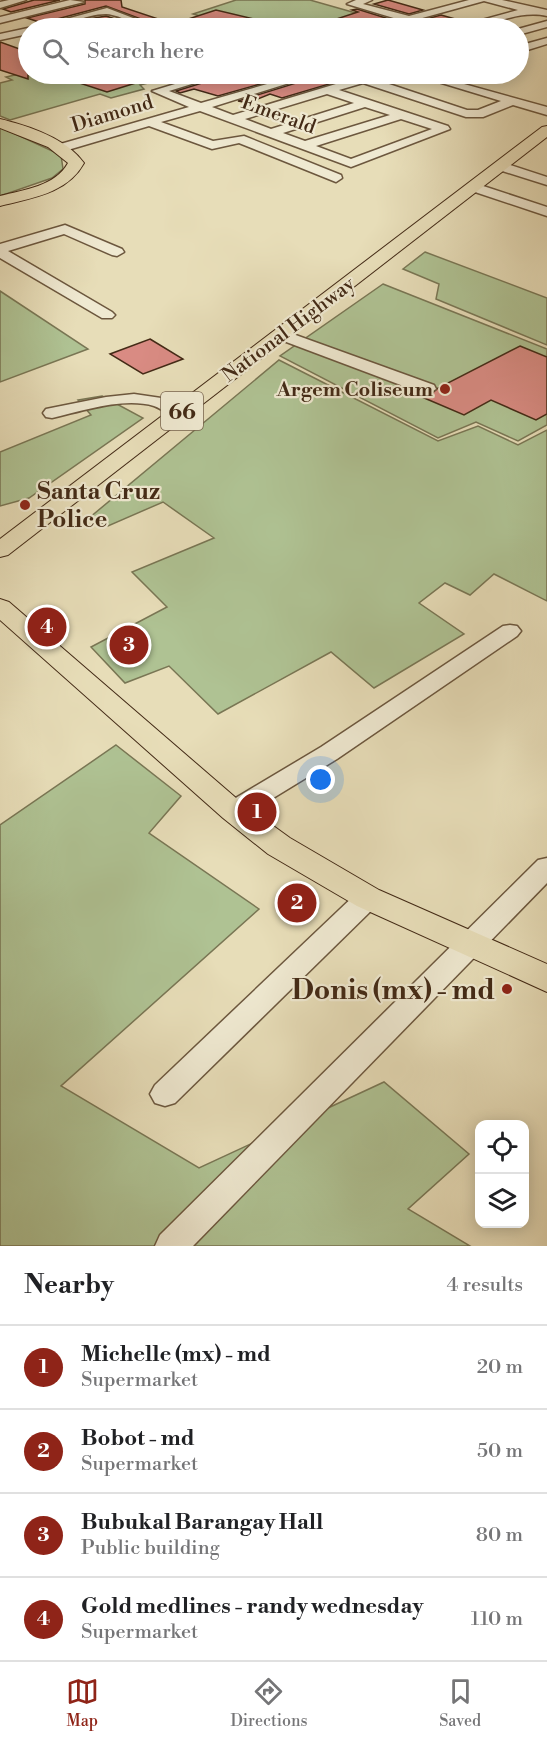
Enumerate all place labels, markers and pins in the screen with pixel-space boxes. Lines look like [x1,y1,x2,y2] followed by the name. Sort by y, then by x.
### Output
[276,378,433,403] place label: Argem Coliseum
[438,382,452,396] marker: Argem Coliseum
[37,477,160,535] place label: Santa Cruz Police
[18,498,32,512] marker: Santa Cruz Police
[28,604,66,650] pin: 4
[110,622,148,668] pin: 3
[238,790,276,834] pin: 1
[278,880,316,926] pin: 2
[291,973,495,1008] place label: Donis (mx) - md
[500,982,514,996] marker: Donis (mx) - md

